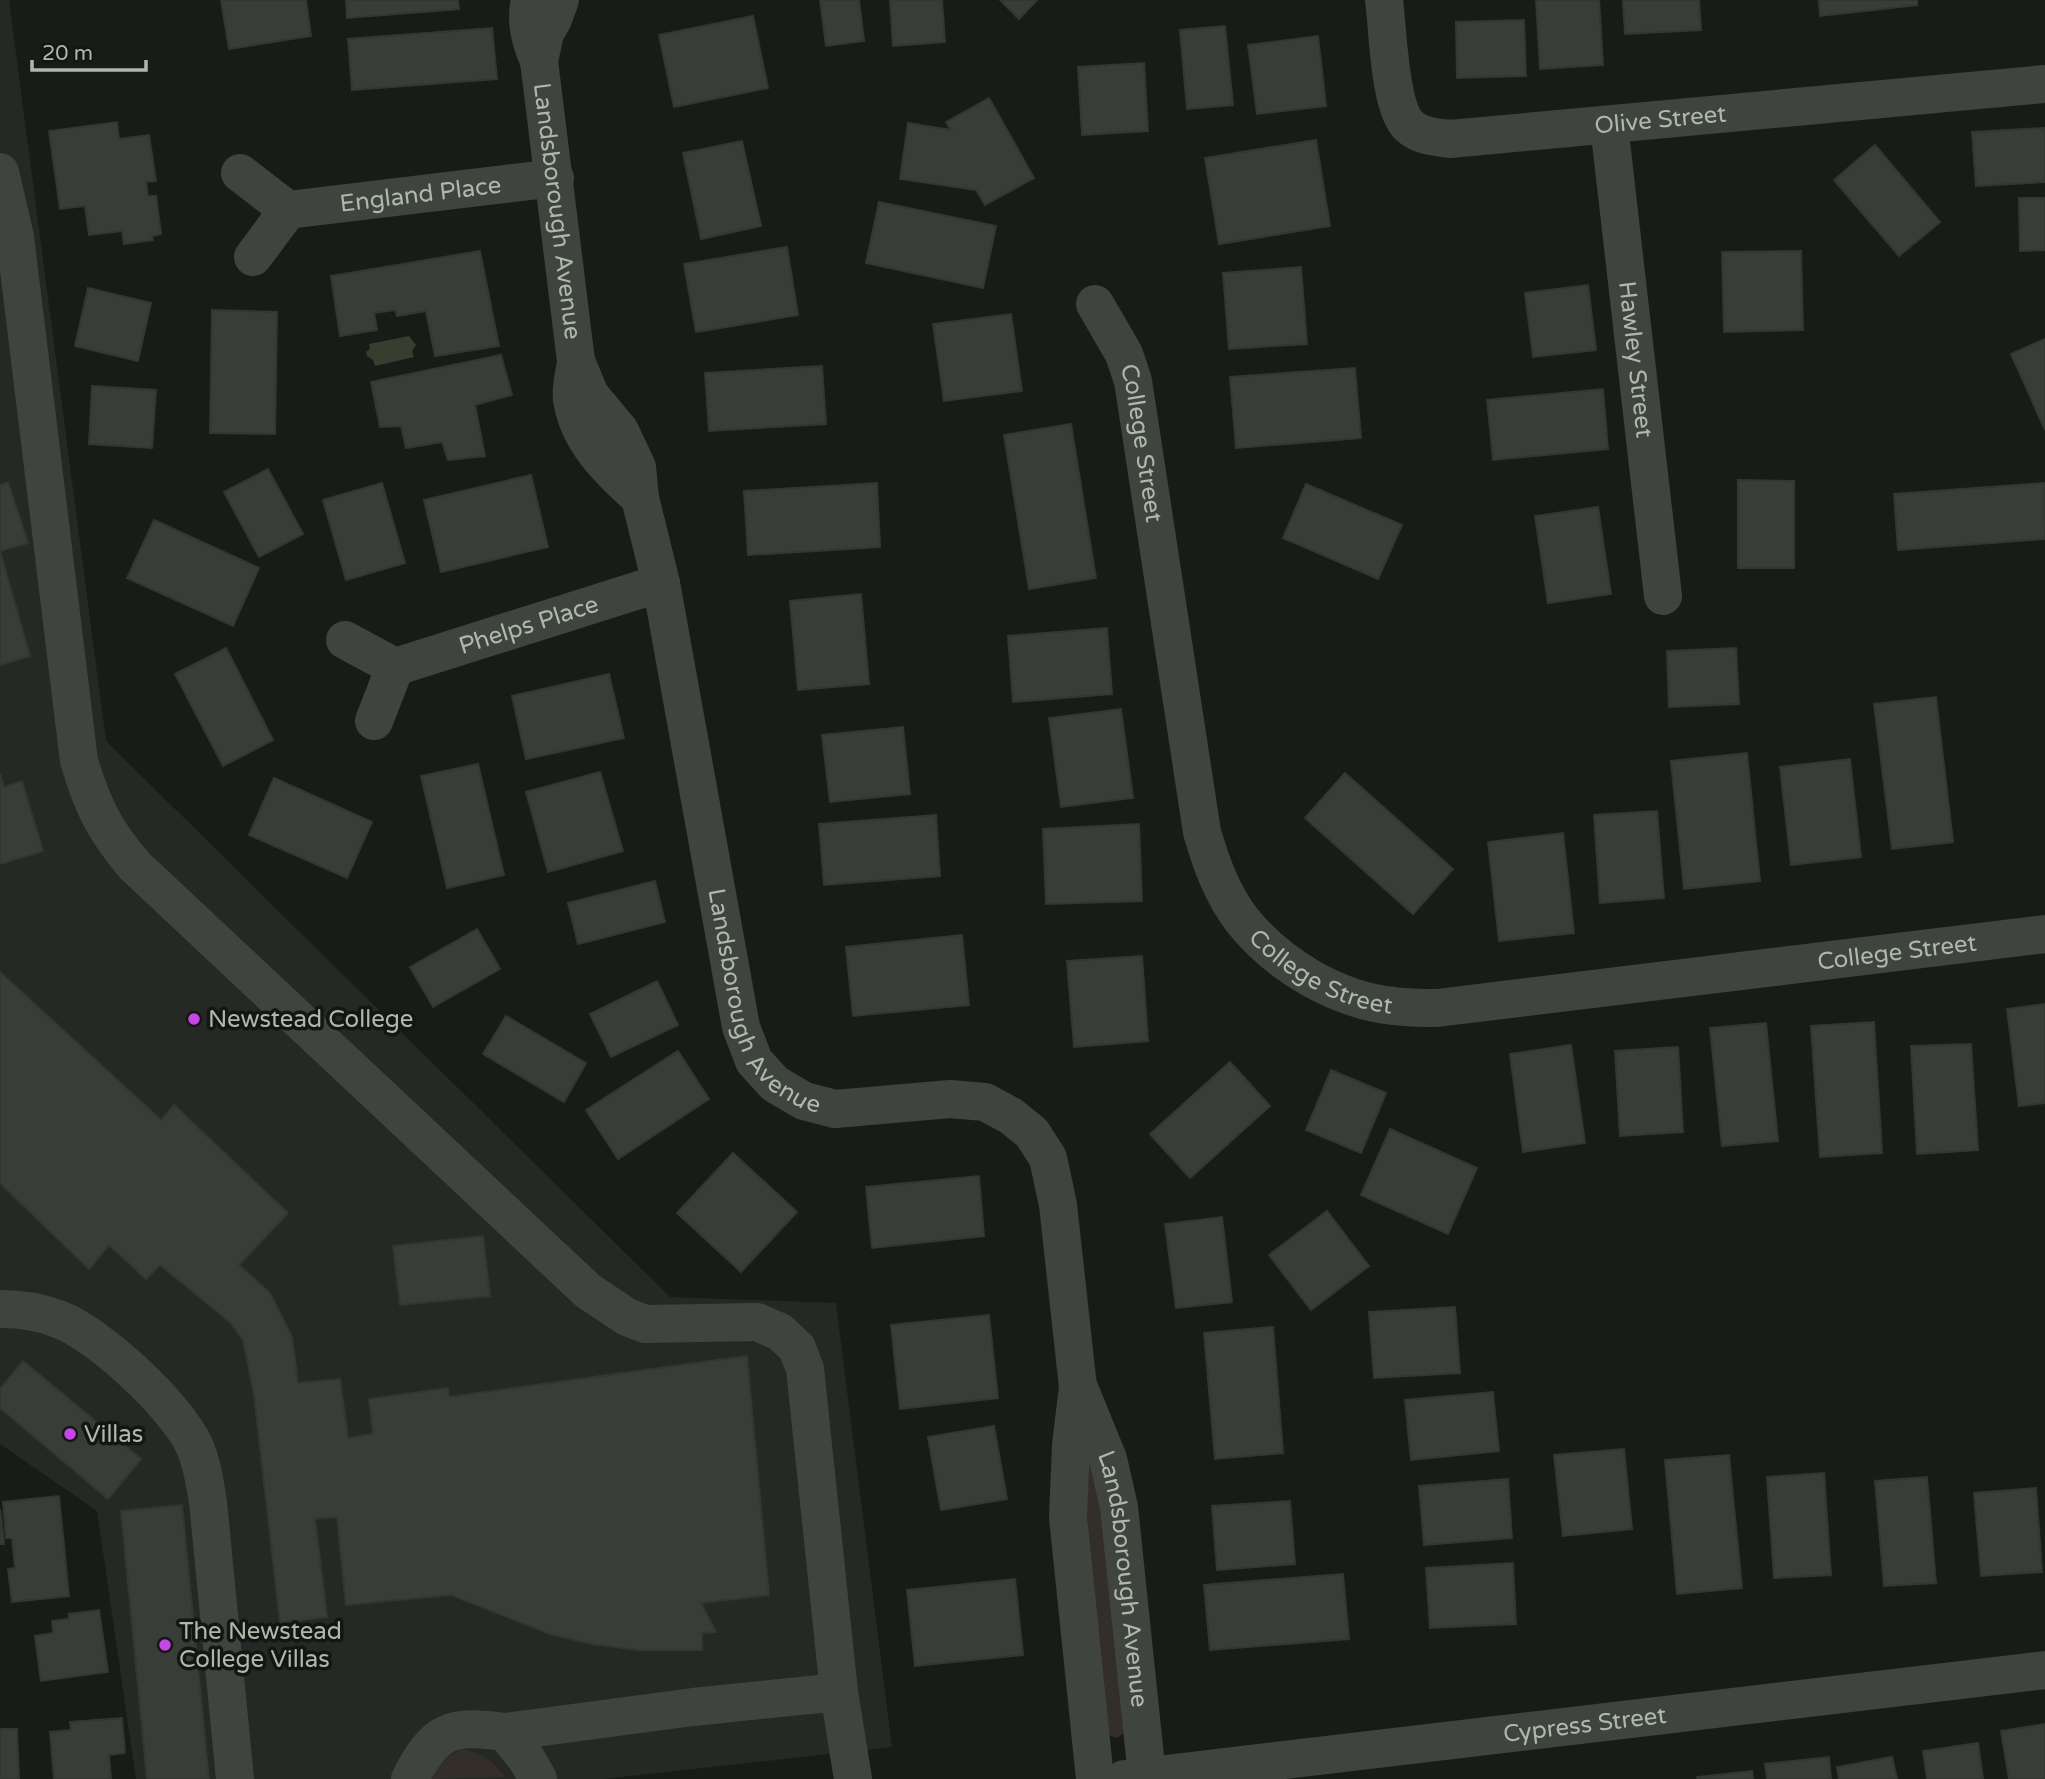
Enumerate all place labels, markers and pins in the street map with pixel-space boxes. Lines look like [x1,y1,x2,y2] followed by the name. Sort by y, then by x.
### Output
[208,1005,413,1034] place label: Newstead College
[186,1011,202,1027] marker: Newstead College
[84,1420,143,1449] place label: Villas
[62,1426,78,1442] marker: Villas
[179,1617,342,1674] place label: The Newstead College Villas
[157,1637,173,1653] marker: The Newstead College Villas

